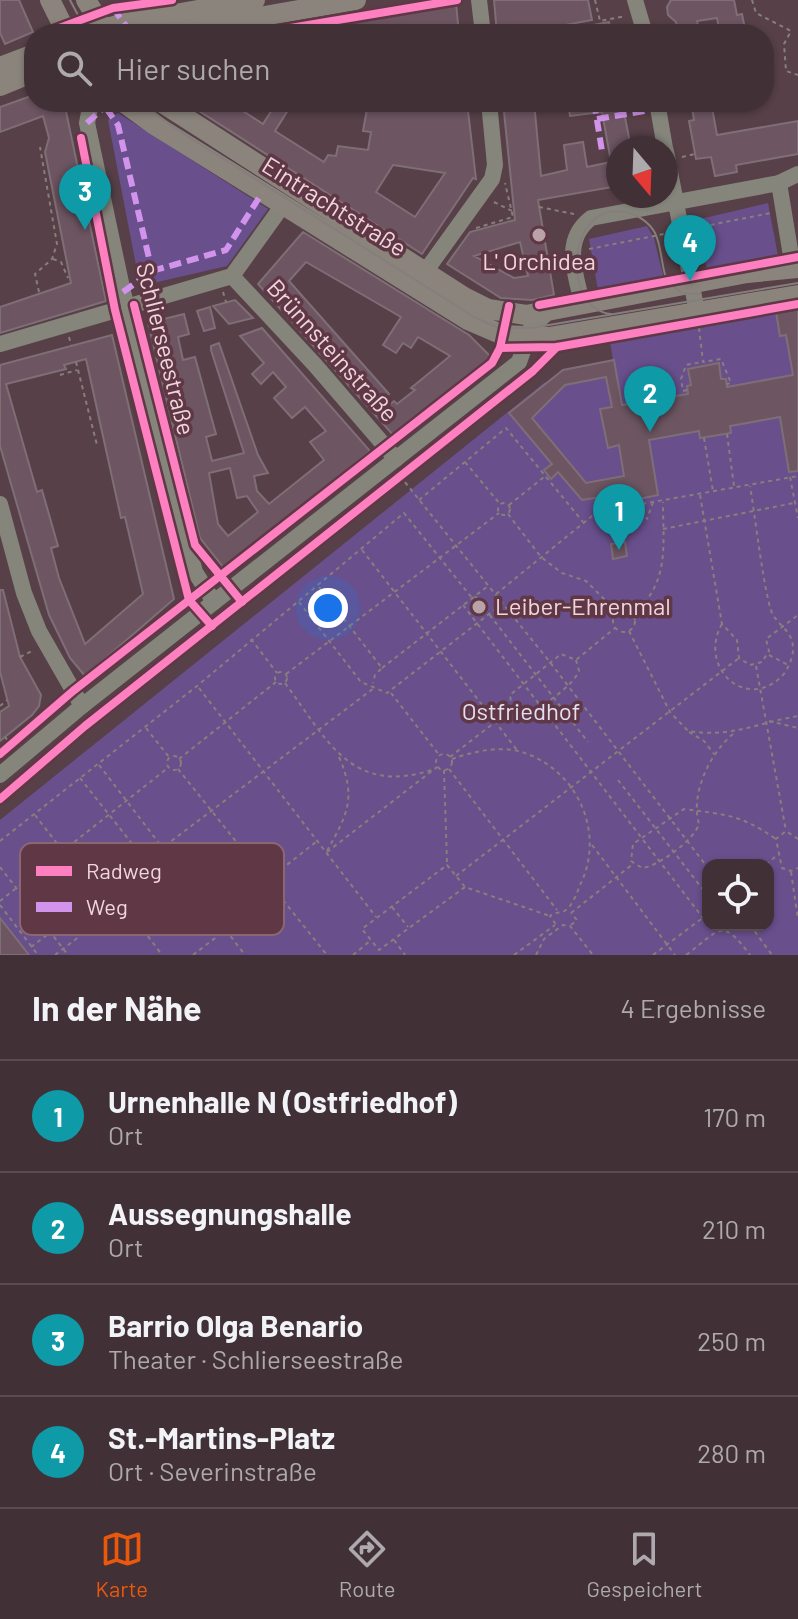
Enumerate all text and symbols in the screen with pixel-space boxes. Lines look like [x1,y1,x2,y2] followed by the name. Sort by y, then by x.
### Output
[24,24,774,112] search box
[52,46,96,90] icon: search
[116,50,270,86] text: Hier suchen
[606,136,678,208] north arrow
[257,150,412,262] street label: Eintrachtstraße
[59,164,111,230] pin: 3
[664,215,716,281] pin: 4
[530,226,548,244] marker: L' Orchidea
[482,246,596,275] place label: L' Orchidea
[131,259,202,438] street label: Schlierseestraße
[262,273,405,427] street label: Brünnsteinstraße
[624,366,676,432] pin: 2
[593,484,645,550] pin: 1
[308,588,348,628] your location
[495,591,671,620] place label: Leiber-Ehrenmal
[470,598,488,616] marker: Leiber-Ehrenmal
[462,696,580,725] park label: Ostfriedhof
[20,843,284,935] legend
[86,857,162,883] text: Radweg
[702,859,774,931] map controls
[702,859,774,931] button: locate
[86,893,128,919] text: Weg
[32,987,202,1028] text: In der Nähe
[621,992,766,1023] text: 4 Ergebnisse
[108,1083,457,1119] text: Urnenhalle N (Ostfriedhof)
[53,1101,63,1132] text: 1
[703,1101,766,1132] text: 170 m
[108,1119,143,1150] text: Ort
[108,1195,352,1231] text: Aussegnungshalle
[51,1213,65,1244] text: 2
[702,1213,766,1244] text: 210 m
[108,1231,143,1262] text: Ort
[108,1307,363,1343] text: Barrio Olga Benario
[51,1325,65,1356] text: 3
[697,1325,766,1356] text: 250 m
[108,1343,403,1374] text: Theater · Schlierseestraße
[108,1419,335,1455] text: St.-Martins-Platz
[50,1437,66,1468] text: 4
[697,1437,766,1468] text: 280 m
[108,1455,317,1486] text: Ort · Severinstraße
[95,1527,148,1601] tab: Karte
[339,1527,395,1601] tab: Route
[586,1527,702,1601] tab: Gespeichert

